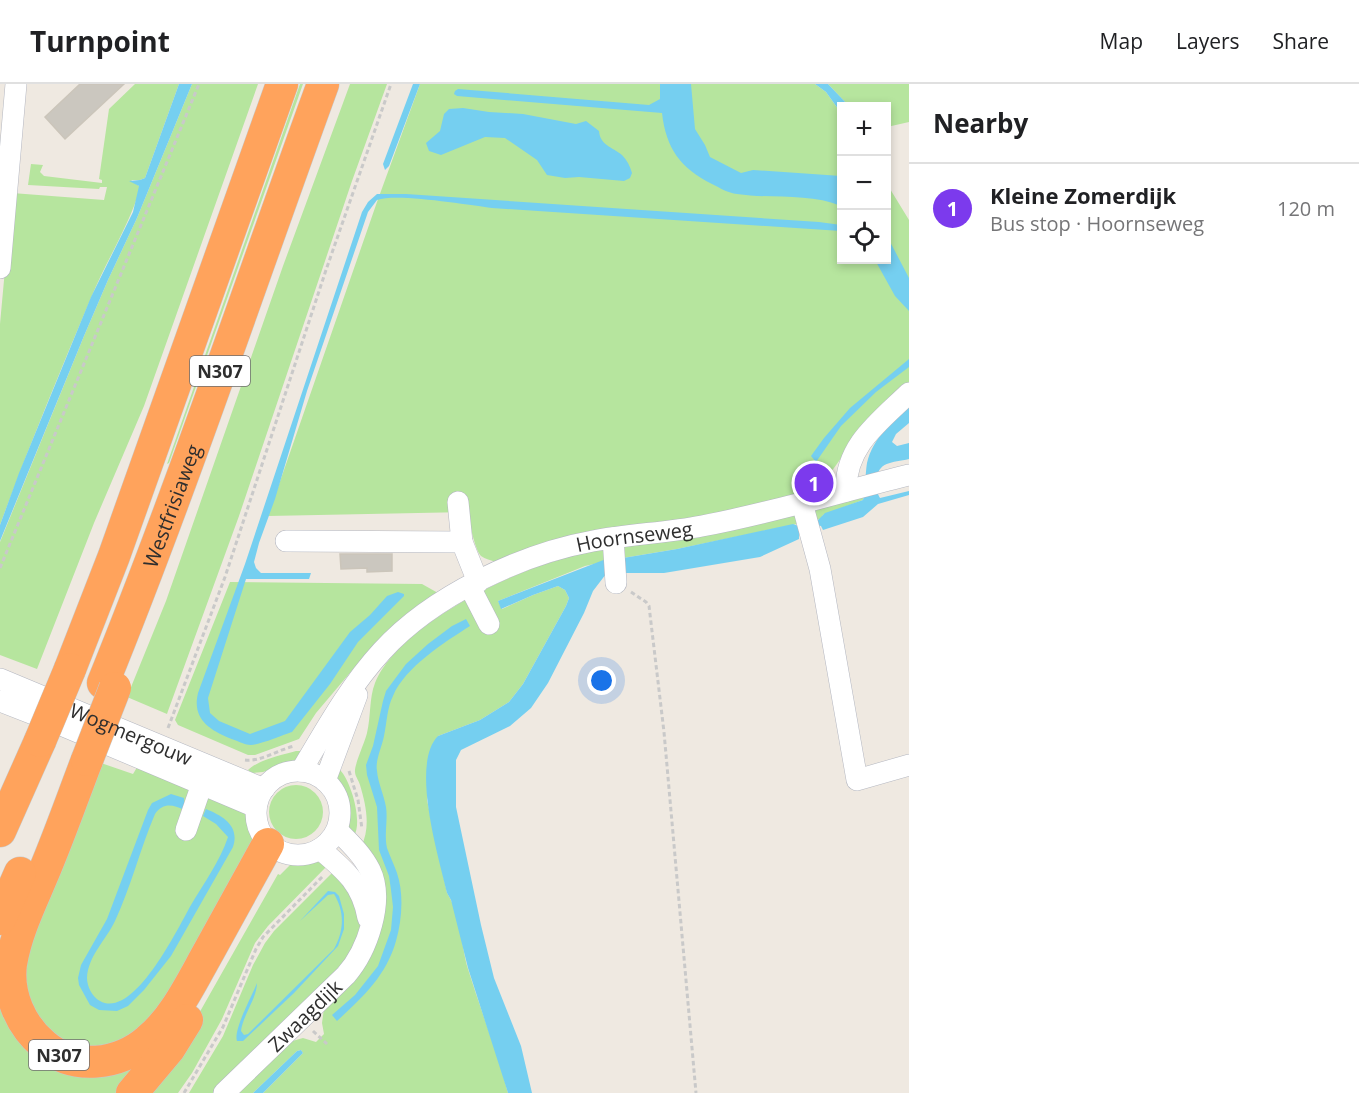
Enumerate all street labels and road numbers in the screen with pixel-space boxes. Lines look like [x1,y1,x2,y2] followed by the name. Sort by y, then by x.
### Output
[190,356,250,386] road number: N307
[136,440,207,571] street label: Westfrisiaweg
[573,514,694,558] street label: Hoornseweg
[66,696,197,771] street label: Wogmergouw
[262,973,348,1057] street label: Zwaagdijk
[29,1040,89,1070] road number: N307

